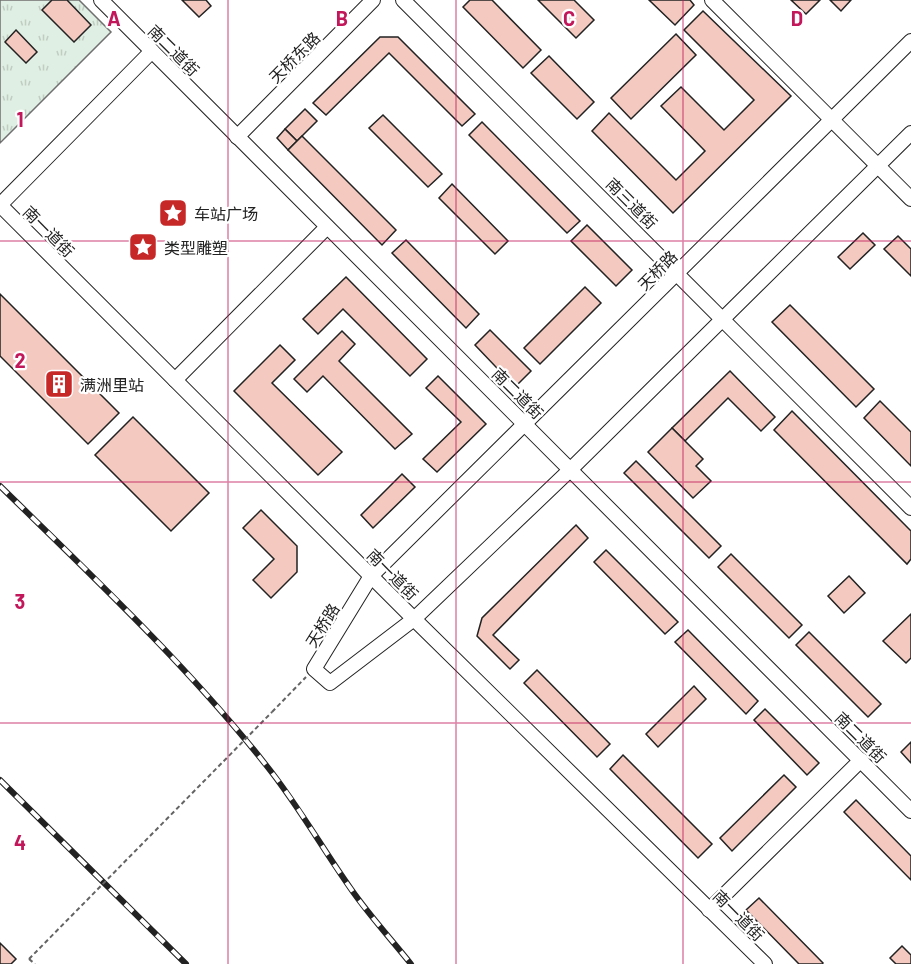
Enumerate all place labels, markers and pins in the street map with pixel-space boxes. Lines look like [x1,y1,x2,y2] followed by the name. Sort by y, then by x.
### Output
[157,197,189,229] place icon: 车站广场
[194,204,258,223] place label: 车站广场
[127,231,159,263] place icon: 类型雕塑
[164,238,228,257] place label: 类型雕塑
[43,368,75,400] building icon: 满洲里站
[80,375,144,394] place label: 满洲里站

